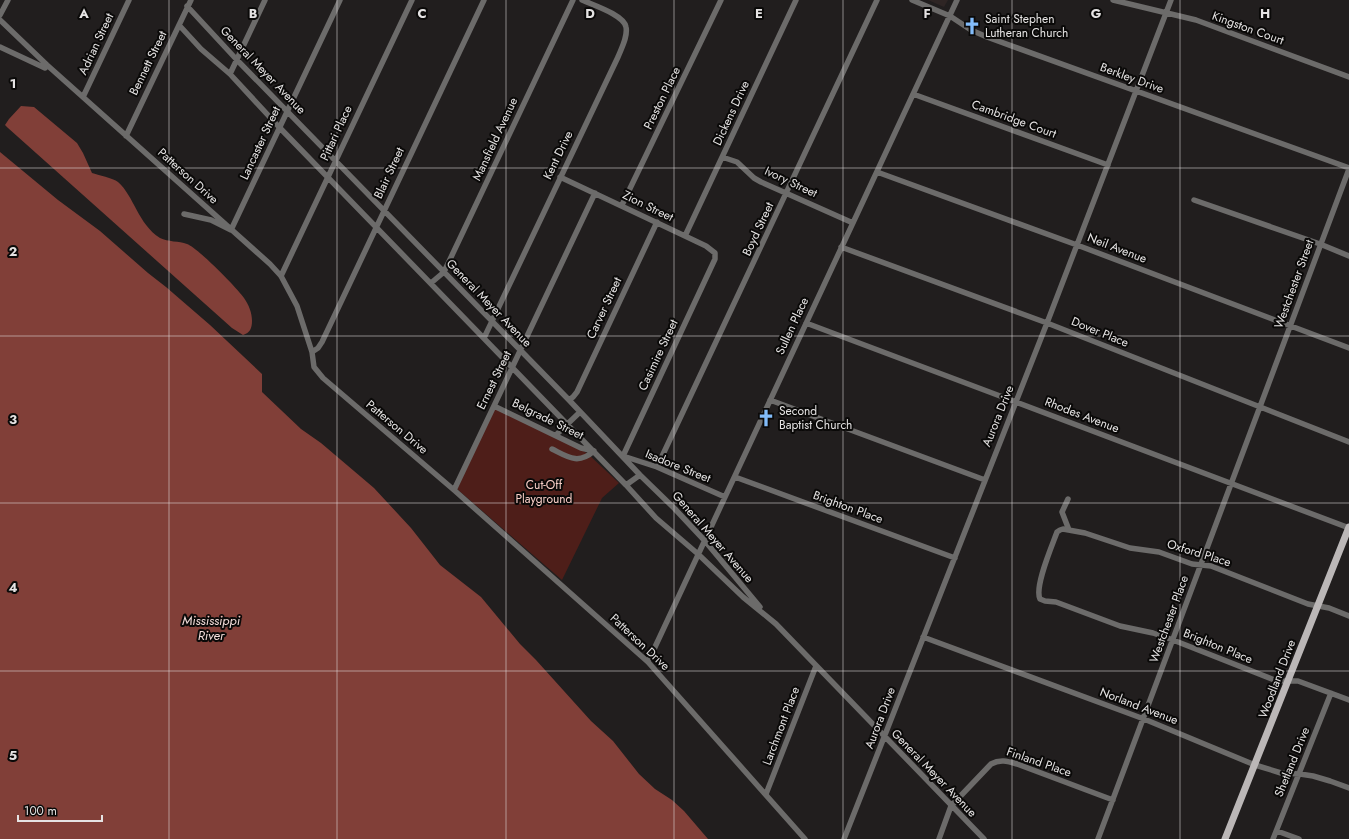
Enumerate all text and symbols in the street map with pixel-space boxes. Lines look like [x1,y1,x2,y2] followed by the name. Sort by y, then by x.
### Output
[249,4,258,23] text: B
[417,4,427,23] text: C
[585,4,595,23] text: D
[755,4,763,23] text: E
[923,4,931,23] text: F
[1091,4,1102,23] text: G
[1260,4,1270,23] text: H
[1210,7,1287,49] street label: Kingston Court
[985,10,1068,42] place label: Saint Stephen Lutheran Church
[75,11,117,77] street label: Adrian Street
[962,16,982,36] church icon: Saint Stephen Lutheran Church
[216,22,310,118] street label: General Meyer Avenue
[125,28,171,98] street label: Bennett Street
[1098,58,1166,98] street label: Berkley Drive
[639,64,685,132] street label: Preston Place
[10,74,16,93] text: 1
[708,78,754,148] street label: Dickens Drive
[468,94,522,184] street label: Mansfield Avenue
[969,95,1059,143] street label: Cambridge Court
[315,102,357,164] street label: Pittari Place
[235,103,285,183] street label: Lancaster Street
[538,128,578,182] street label: Kent Drive
[154,144,222,208] street label: Patterson Drive
[369,144,409,202] street label: Blair Street
[762,162,821,202] street label: Ivory Street
[619,186,677,226] street label: Zion Street
[738,199,778,259] street label: Boyd Street
[1085,228,1149,268] street label: Neil Avenue
[1270,237,1318,331] street label: Westchester Street
[9,242,17,261] text: 2
[442,255,536,351] street label: General Meyer Avenue
[582,274,626,342] street label: Carver Street
[771,294,813,358] street label: Sullen Place
[1069,312,1131,352] street label: Dover Place
[634,316,682,394] street label: Casimire Street
[472,348,516,412] street label: Ernest Street
[978,383,1018,449] street label: Aurora Drive
[1042,393,1122,437] street label: Rhodes Avenue
[509,394,587,444] street label: Belgrade Street
[362,396,432,458] street label: Patterson Drive
[779,402,852,434] place label: Second Baptist Church
[756,408,776,428] church icon: Second Baptist Church
[9,410,17,429] text: 3
[643,445,714,487] street label: Isadore Street
[516,476,572,508] park label: Cut-Off Playground
[810,486,886,528] street label: Brighton Place
[668,487,758,587] street label: General Meyer Avenue
[1165,535,1233,571] street label: Oxford Place
[1145,573,1193,665] street label: Westchester Place
[8,578,18,597] text: 4
[606,609,674,675] street label: Patterson Drive
[182,611,241,645] water label: Mississippi River
[1181,624,1255,668] street label: Brighton Place
[1254,637,1300,721] street label: Woodland Drive
[1097,683,1181,729] street label: Norland Avenue
[758,684,804,768] street label: Larchmont Place
[860,685,900,751] street label: Aurora Drive
[1270,724,1314,800] street label: Shetland Drive
[887,725,981,821] street label: General Meyer Avenue
[1004,742,1074,782] street label: Finland Place
[9,746,17,765] text: 5
[18,797,102,823] scale bar
[24,802,57,820] text: 100 m

